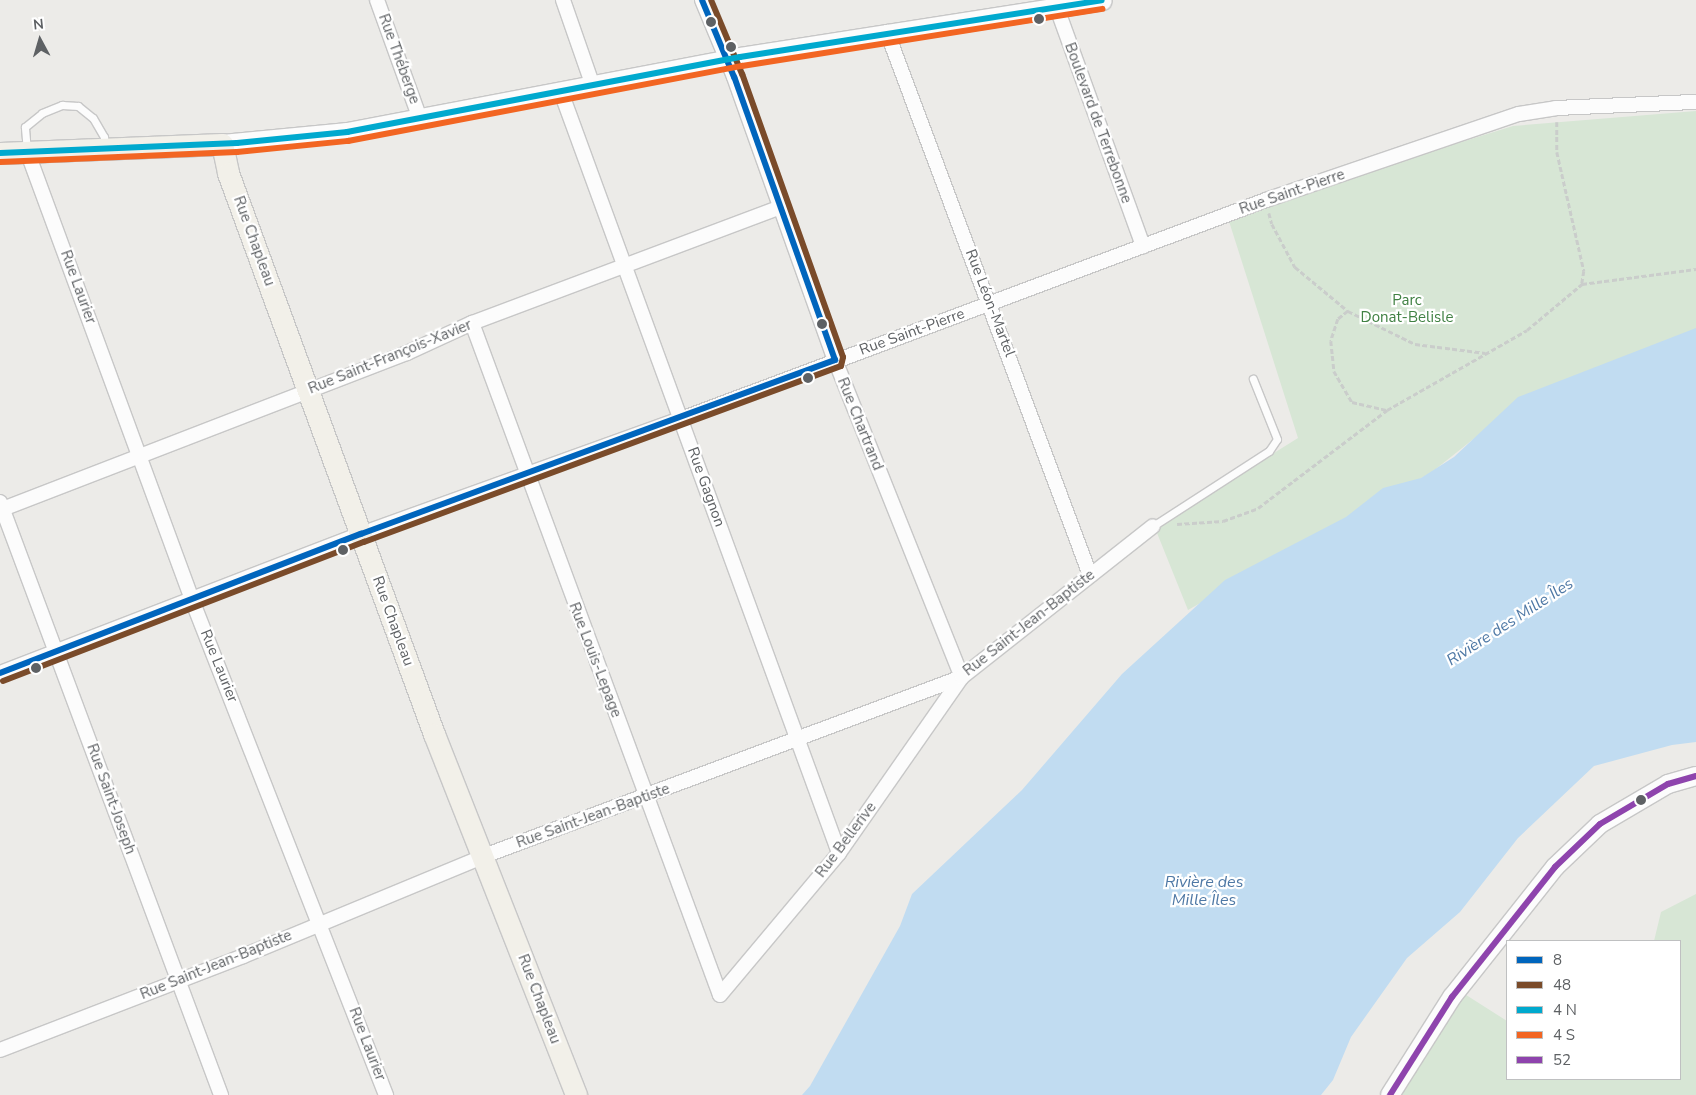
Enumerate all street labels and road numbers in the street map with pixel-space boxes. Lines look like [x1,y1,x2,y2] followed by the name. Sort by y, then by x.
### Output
[374,11,424,107] street label: Rue Théberge
[1061,40,1135,206] street label: Boulevard de Terrebonne
[1237,166,1347,218] street label: Rue Saint-Pierre
[229,194,279,288] street label: Rue Chapleau
[961,247,1019,359] street label: Rue Léon-Martel
[56,248,100,326] street label: Rue Laurier
[857,305,967,359] street label: Rue Saint-Pierre
[306,316,474,398] street label: Rue Saint-François-Xavier
[833,375,887,473] street label: Rue Chartrand
[683,445,729,529] street label: Rue Gagnon
[960,566,1098,680] street label: Rue Saint-Jean-Baptiste
[368,574,418,668] street label: Rue Chapleau
[565,600,625,720] street label: Rue Louis-Lepage
[196,627,242,705] street label: Rue Laurier
[83,741,139,857] street label: Rue Saint-Joseph
[514,780,672,852] street label: Rue Saint-Jean-Baptiste
[812,799,880,881] street label: Rue Bellerive
[138,926,294,1004] street label: Rue Saint-Jean-Baptiste
[514,952,564,1046] street label: Rue Chapleau
[345,1005,389,1083] street label: Rue Laurier

